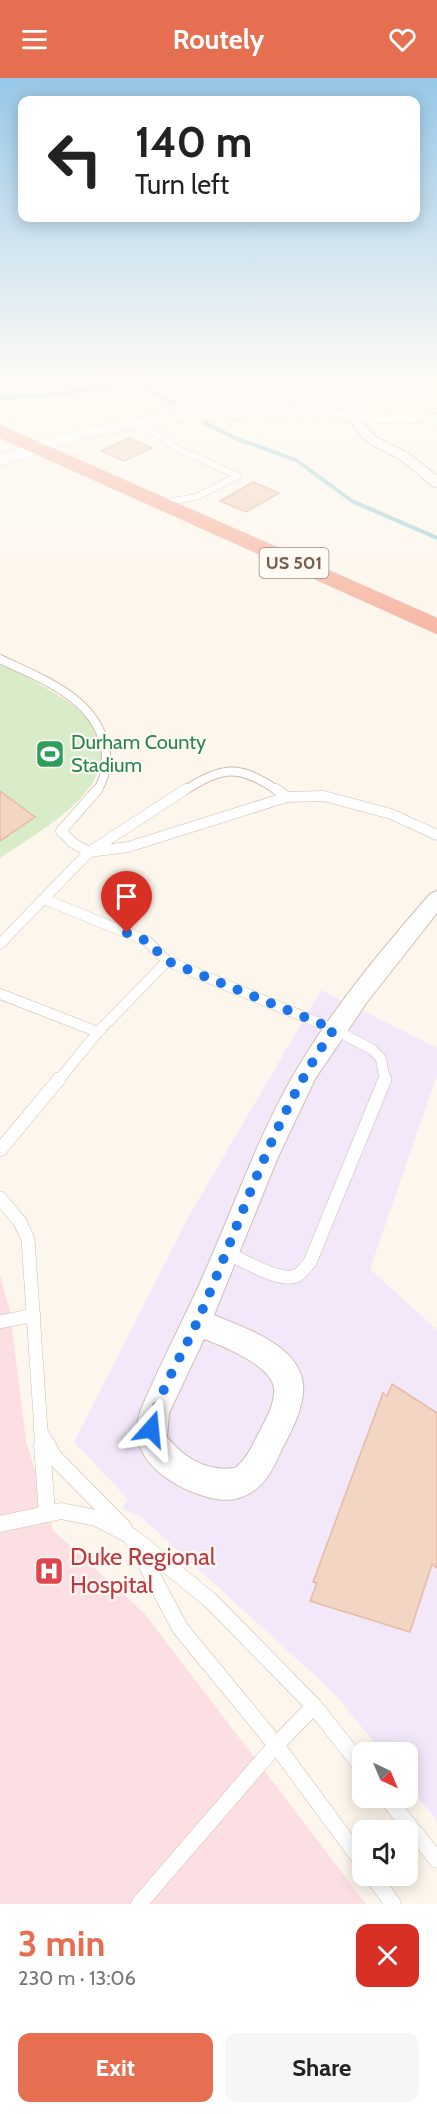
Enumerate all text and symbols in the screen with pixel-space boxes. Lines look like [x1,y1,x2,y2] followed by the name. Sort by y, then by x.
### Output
[18,23,51,56] icon: menu
[173,23,264,56] text: Routely
[386,23,419,56] icon: heart
[135,116,252,168] text: 140 m
[36,120,114,198] icon: left
[135,168,229,201] text: Turn left
[260,548,328,578] road number: US 501
[71,730,206,777] place label: Durham County Stadium
[34,738,66,770] sports icon: Durham County Stadium
[101,871,152,933] pin
[110,880,143,913] icon: arrive
[119,1397,183,1461] position arrow
[70,1542,216,1599] place label: Duke Regional Hospital
[33,1555,65,1587] hospital icon: Duke Regional Hospital
[352,1742,418,1808] north arrow
[352,1742,418,1886] map controls
[352,1820,418,1886] button: sound
[18,1921,105,1965] text: 3 min
[356,1924,419,1987] button: close
[18,1966,136,1990] text: 230 m · 13:06
[18,2033,213,2102] button: Exit
[225,2033,419,2102] button: Share

